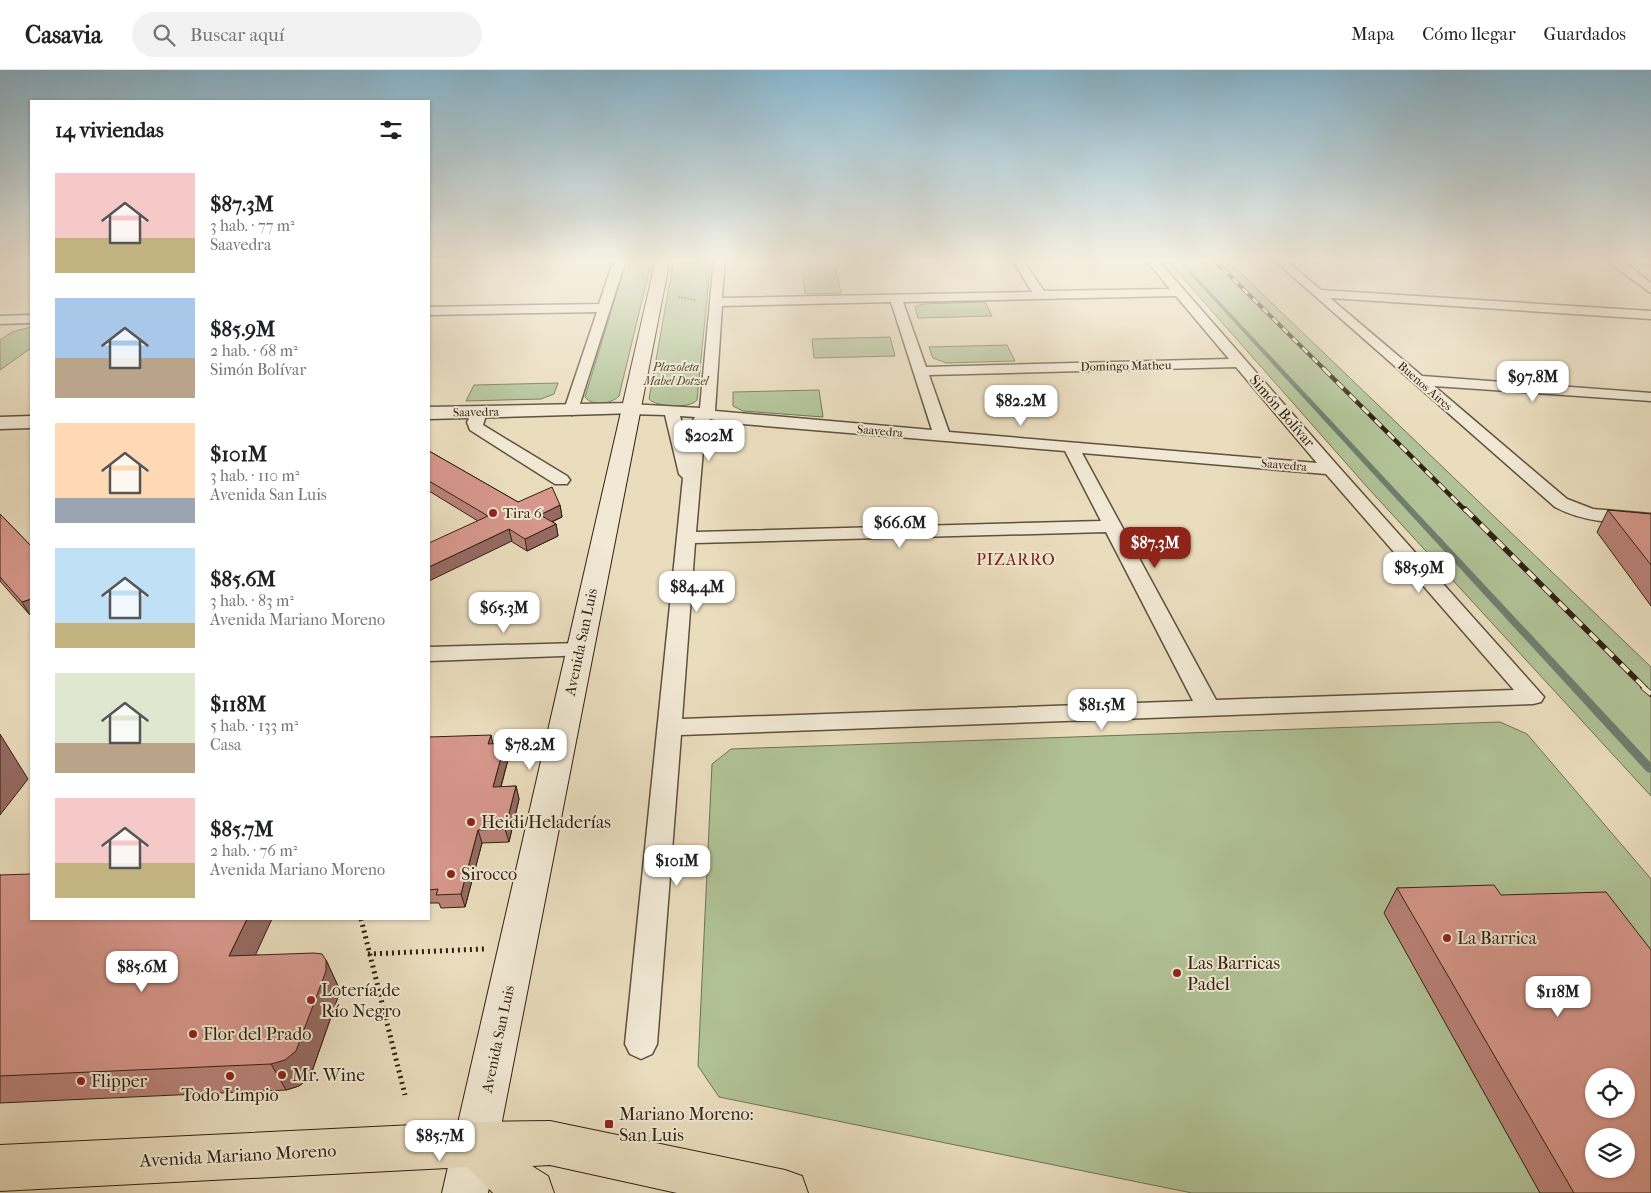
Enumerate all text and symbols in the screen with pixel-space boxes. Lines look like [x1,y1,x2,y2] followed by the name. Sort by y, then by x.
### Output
[132,12,482,57] search box
[25,21,102,49] text: Casavia
[150,21,178,49] icon: search
[190,24,284,46] text: Buscar aquí
[1351,24,1394,45] text: Mapa
[1422,24,1516,45] text: Cómo llegar
[1544,24,1626,45] text: Guardados
[377,116,405,144] icon: filters
[55,118,164,142] text: 14 viviendas
[210,192,274,216] text: $87.3M
[95,193,155,253] icon: home
[210,216,295,235] text: 3 hab. · 77 m²
[210,235,271,254] text: Saavedra
[210,317,275,341] text: $85.9M
[95,318,155,378] icon: home
[210,341,298,360] text: 2 hab. · 68 m²
[1080,358,1172,374] street label: Domingo Matheu
[1395,359,1455,414] street label: Buenos Aires
[210,360,306,379] text: Simón Bolívar
[643,360,710,388] park label: Plazoleta Mabel Dotzel
[1492,360,1574,403] pin: $97.8M
[1508,367,1558,386] text: $97.8M
[1246,371,1319,451] street label: Simón Bolívar
[980,384,1062,427] pin: $82.2M
[995,391,1047,410] text: $82.2M
[453,405,500,419] street label: Saavedra
[674,420,744,462] pin: $202M
[856,422,904,440] street label: Saavedra
[685,426,733,445] text: $202M
[210,442,267,466] text: $101M
[95,443,155,503] icon: home
[1260,456,1308,474] street label: Saavedra
[210,466,299,485] text: 3 hab. · 110 m²
[210,485,327,504] text: Avenida San Luis
[503,504,543,522] place label: Tira 6
[859,506,941,549] pin: $66.6M
[487,507,499,519] marker: Tira 6
[874,513,926,532] text: $66.6M
[1114,526,1196,569] pin: $87.3M
[1131,533,1179,552] text: $87.3M
[976,550,1056,569] district label: PIZARRO
[1378,552,1460,594] pin: $85.9M
[1394,558,1444,577] text: $85.9M
[210,567,276,591] text: $85.6M
[95,568,155,628] icon: home
[656,570,738,613] pin: $84.4M
[670,577,724,596] text: $84.4M
[561,586,601,698] street label: Avenida San Luis
[210,591,294,610] text: 3 hab. · 83 m²
[463,592,545,634] pin: $65.3M
[480,598,528,617] text: $65.3M
[210,610,385,629] text: Avenida Mariano Moreno
[1061,688,1143,731] pin: $81.5M
[210,692,266,716] text: $118M
[95,693,155,753] icon: home
[1079,695,1125,714] text: $81.5M
[210,716,298,735] text: 5 hab. · 133 m²
[489,728,571,771] pin: $78.2M
[210,735,241,754] text: Casa
[505,735,555,754] text: $78.2M
[481,812,611,833] place label: Heidi Heladerías
[465,816,477,828] marker: Heidi Heladerías
[210,817,273,841] text: $85.7M
[95,818,155,878] icon: home
[210,841,297,860] text: 2 hab. · 76 m²
[642,844,712,887] pin: $101M
[655,851,699,870] text: $101M
[210,860,385,879] text: Avenida Mariano Moreno
[461,864,517,885] place label: Sirocco
[445,868,457,880] marker: Sirocco
[1457,928,1538,949] place label: La Barrica
[1441,932,1453,944] marker: La Barrica
[101,950,183,993] pin: $85.6M
[1187,953,1281,995] place label: Las Barricas Padel
[117,957,167,976] text: $85.6M
[1171,967,1183,979] marker: Las Barricas Padel
[1523,976,1593,1018] pin: $118M
[321,980,401,1022] place label: Lotería de Río Negro
[1537,982,1579,1001] text: $118M
[478,983,518,1095] street label: Avenida San Luis
[305,994,317,1006] marker: Lotería de Río Negro
[203,1024,311,1045] place label: Flor del Prado
[187,1028,199,1040] marker: Flor del Prado
[292,1065,365,1086] place label: Mr. Wine
[1585,1068,1635,1178] map controls
[1585,1068,1635,1118] button: locate
[276,1069,288,1081] marker: Mr. Wine
[224,1070,236,1082] marker: Todo Limpio
[91,1071,148,1092] place label: Flipper
[75,1075,87,1087] marker: Flipper
[181,1085,279,1106] place label: Todo Limpio
[619,1104,754,1146] place label: Mariano Moreno: San Luis
[603,1118,615,1130] marker: Mariano Moreno: San Luis
[399,1120,481,1162] pin: $85.7M
[416,1126,464,1145] text: $85.7M
[1585,1128,1635,1178] button: layers
[138,1140,337,1172] street label: Avenida Mariano Moreno

